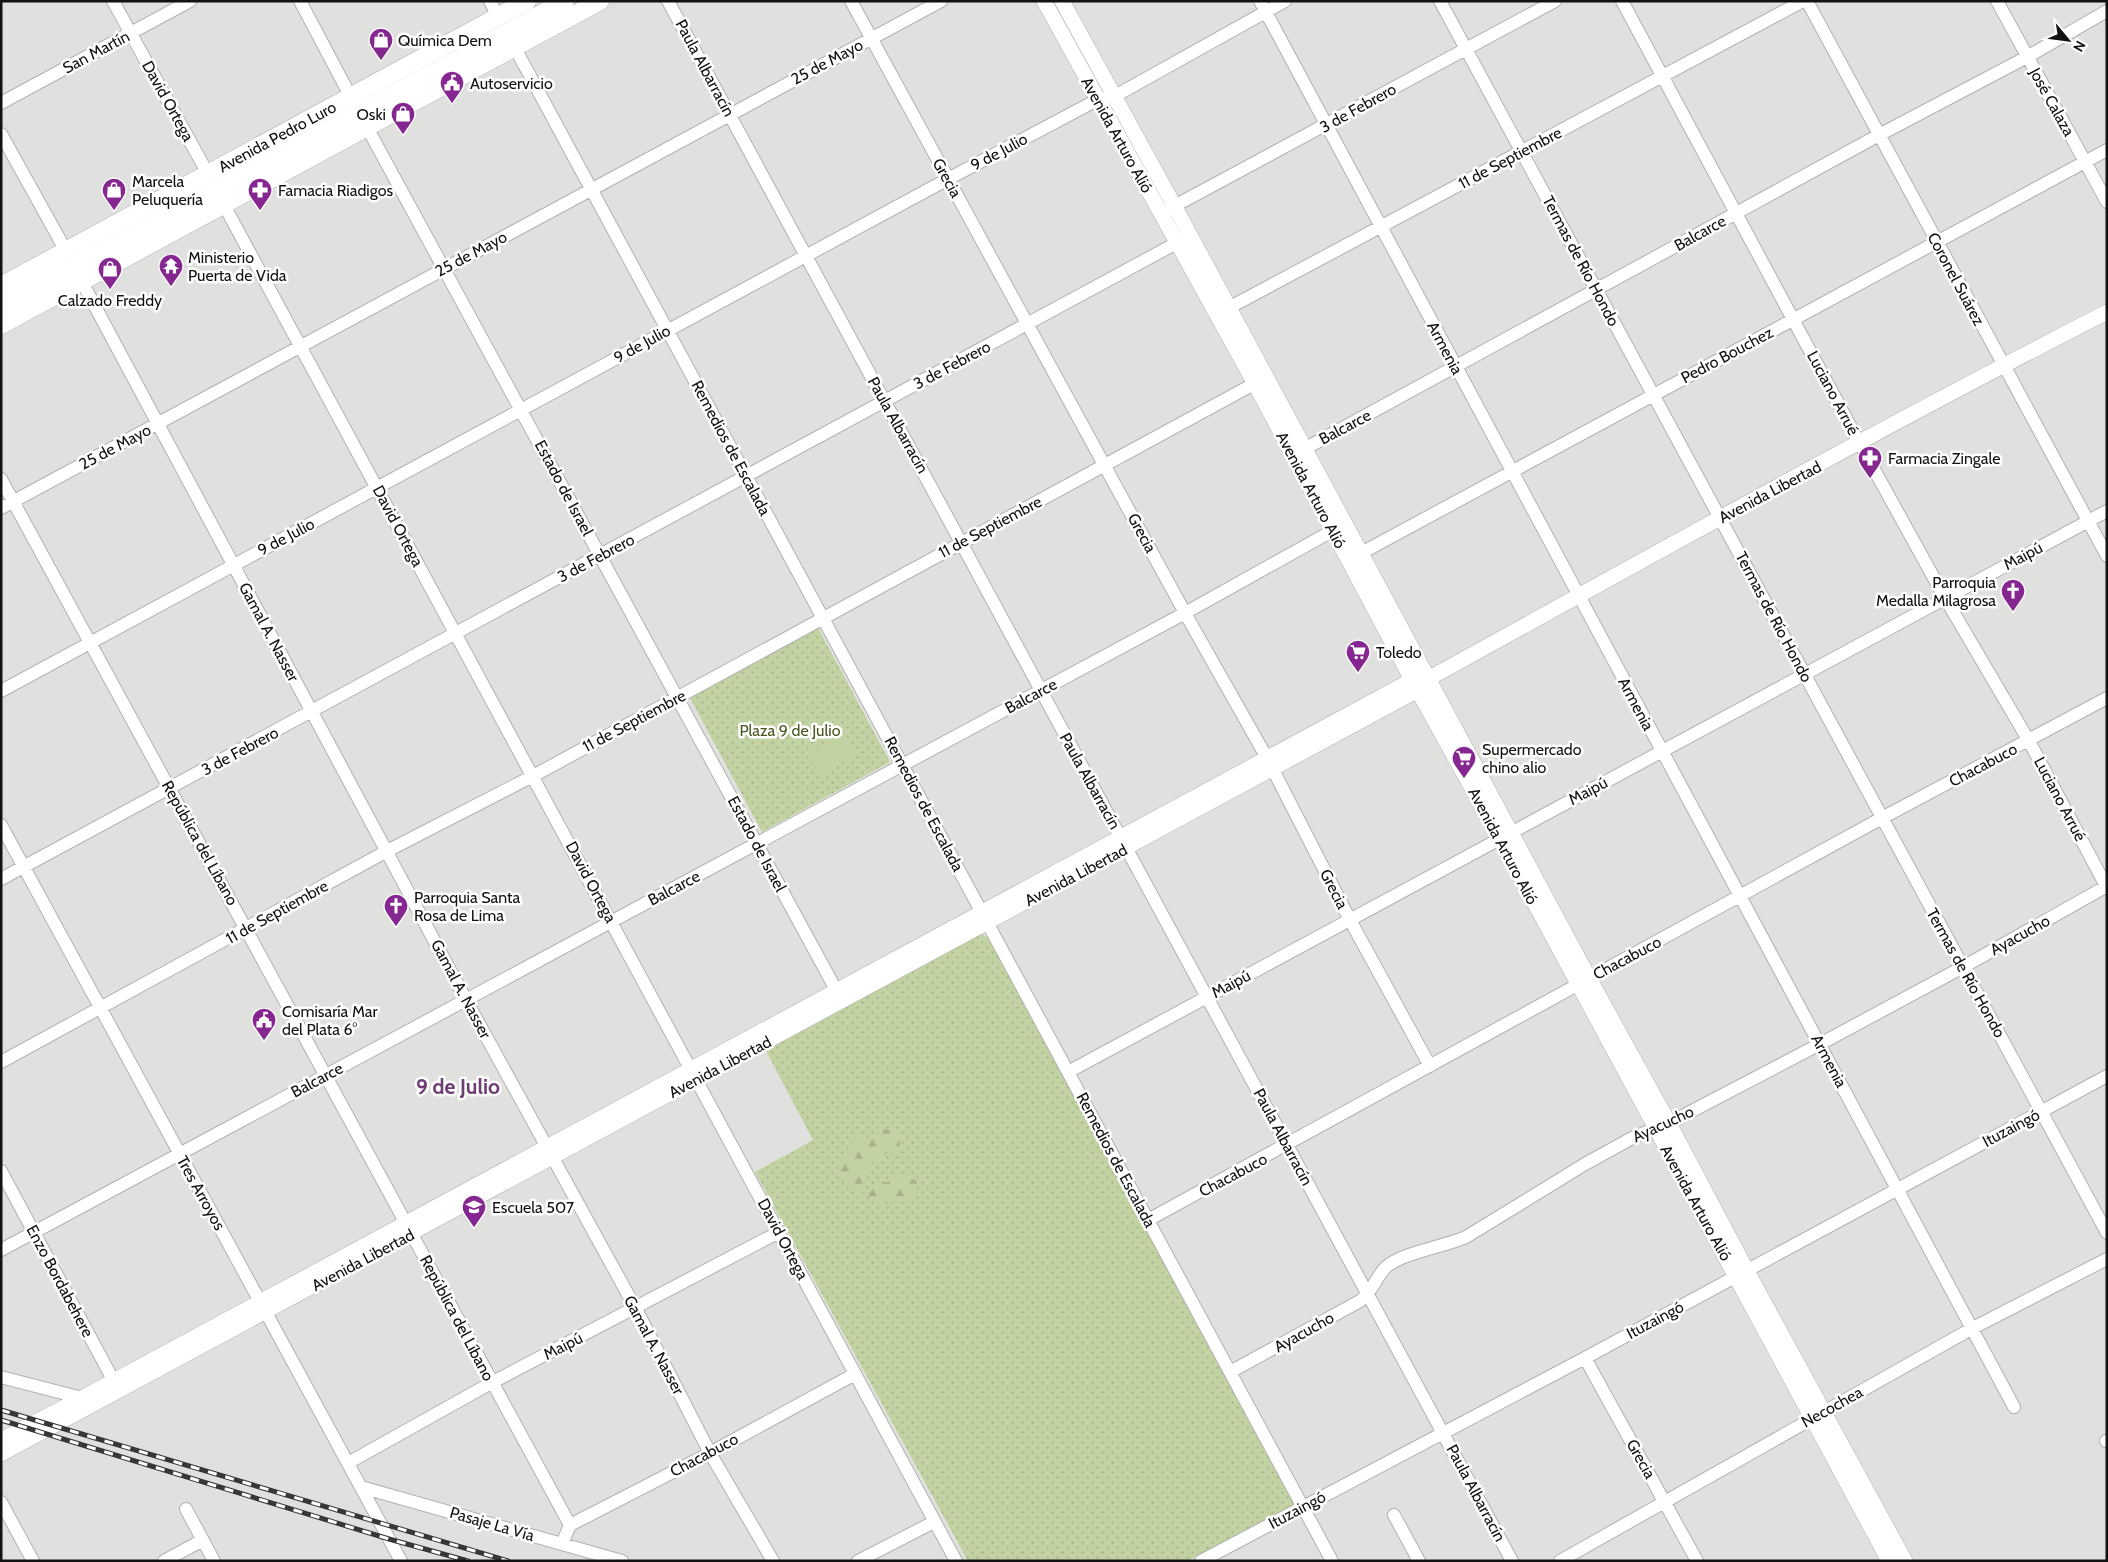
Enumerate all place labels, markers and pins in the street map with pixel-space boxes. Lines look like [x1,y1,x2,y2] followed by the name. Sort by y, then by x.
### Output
[368,27,394,61] shop icon: Química Dem
[398,31,492,50] place label: Química Dem
[439,70,465,104] public building icon: Autoservicio
[470,74,553,93] place label: Autoservicio
[390,101,416,135] shop icon: Oski
[357,105,386,124] place label: Oski
[132,172,203,209] place label: Marcela Peluquería
[101,177,127,211] shop icon: Marcela Peluquería
[247,177,273,211] pharmacy icon: Famacia Riadigos
[278,181,393,200] place label: Famacia Riadigos
[188,248,287,285] place label: Ministerio Puerta de Vida
[158,253,184,287] temple icon: Ministerio Puerta de Vida
[97,256,123,290] shop icon: Calzado Freddy
[58,291,162,310] place label: Calzado Freddy
[1857,445,1883,479] pharmacy icon: Farmacia Zingale
[1888,449,2000,468] place label: Farmacia Zingale
[1876,573,1996,610] place label: Parroquia Medalla Milagrosa
[2000,578,2026,612] church icon: Parroquia Medalla Milagrosa
[1345,639,1371,673] supermarket icon: Toledo
[1376,643,1422,662] place label: Toledo
[1482,740,1582,777] place label: Supermercado chino alio
[1451,745,1477,779] supermarket icon: Supermercado chino alio
[414,888,521,925] place label: Parroquia Santa Rosa de Lima
[383,893,409,927] church icon: Parroquia Santa Rosa de Lima
[282,1002,378,1039] place label: Comisaría Mar del Plata 6°
[251,1007,277,1041] public building icon: Comisaría Mar del Plata 6°
[461,1194,487,1228] school or university icon: Escuela 507
[492,1198,574,1217] place label: Escuela 507

